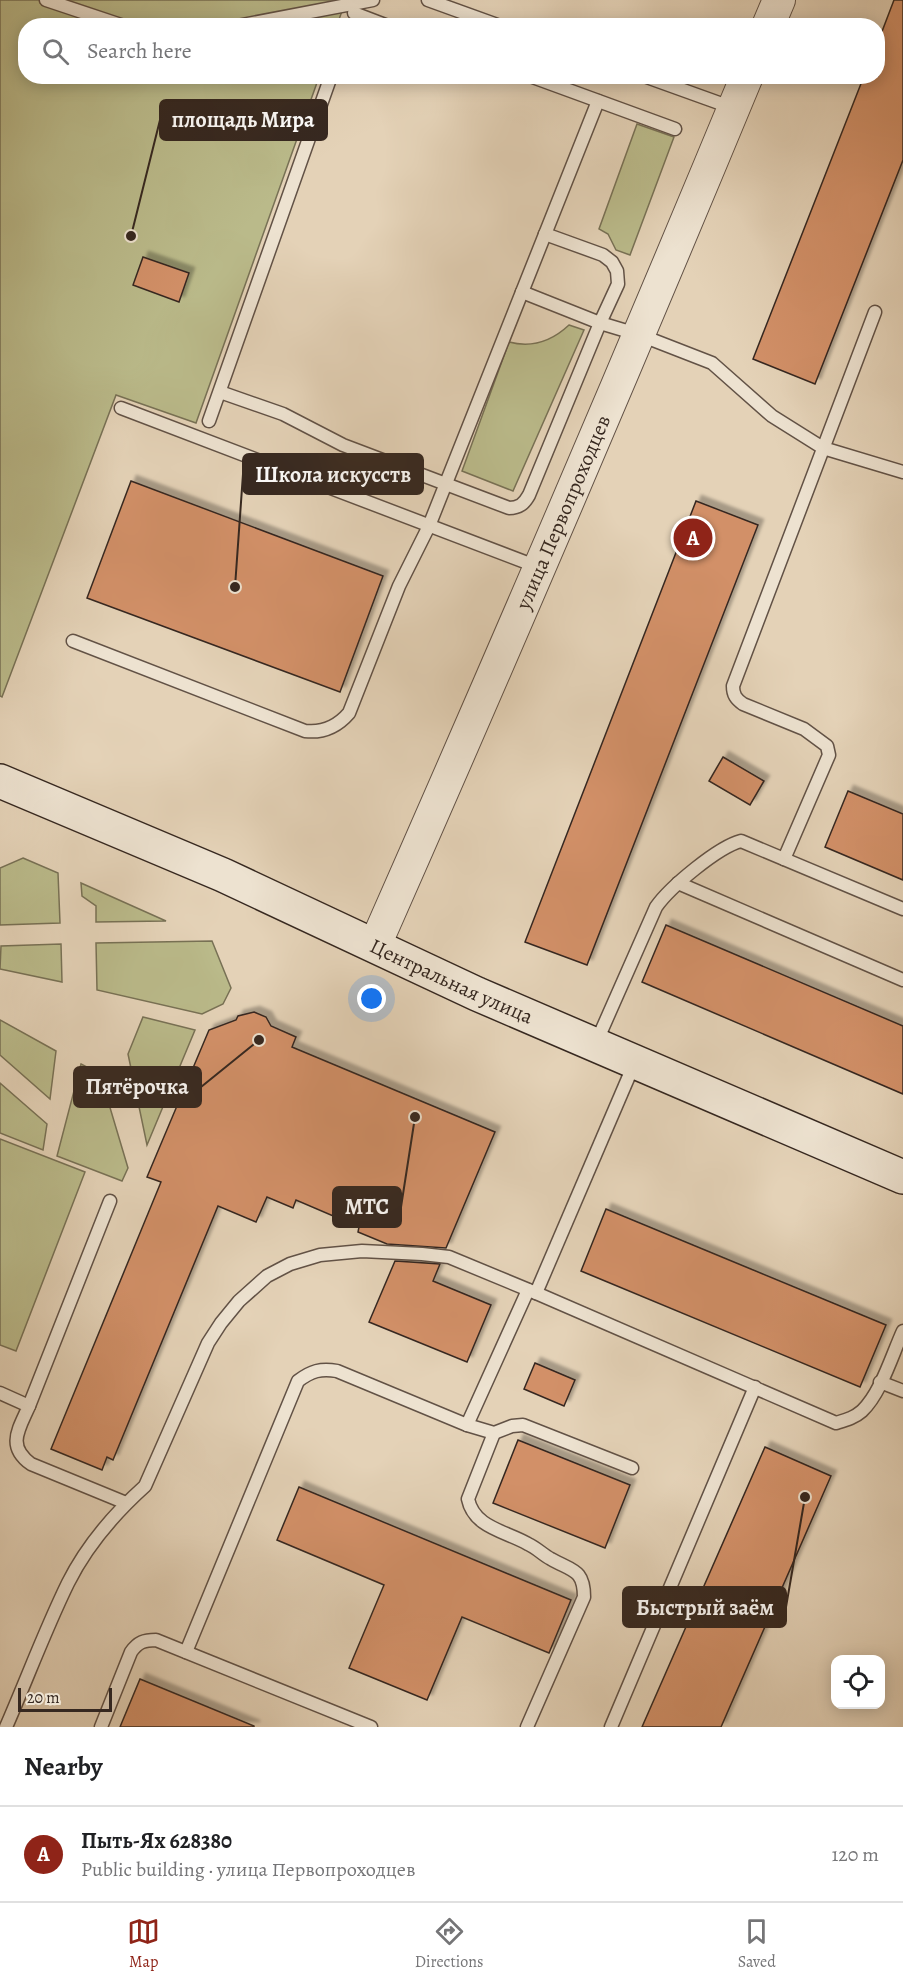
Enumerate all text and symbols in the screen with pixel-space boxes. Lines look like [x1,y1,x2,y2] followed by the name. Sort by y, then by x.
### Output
[18,18,885,84] search box
[39,35,72,68] icon: search
[87,36,192,66] text: Search here
[160,100,327,140] callout: площадь Мира
[172,105,315,135] text: площадь Мира
[509,411,617,615] street label: улица Первопроходцев
[243,454,423,494] callout: Школа искусств
[255,460,411,490] text: Школа искусств
[674,516,712,560] pin: A
[365,932,538,1031] street label: Центральная улица
[357,984,386,1013] your location
[74,1067,201,1107] callout: Пятёрочка
[85,1072,189,1102] text: Пятёрочка
[333,1187,401,1227] callout: МТС
[345,1192,389,1222] text: МТС
[623,1587,786,1627] callout: Быстрый заём
[636,1593,774,1623] text: Быстрый заём
[831,1655,885,1709] map controls
[831,1655,885,1709] button: locate
[18,1685,112,1712] scale bar
[27,1687,60,1709] text: 20 m
[24,1749,103,1784] text: Nearby
[81,1826,232,1856] text: Пыть-Ях 628380
[37,1841,50,1868] text: A
[831,1841,879,1868] text: 120 m
[81,1856,415,1883] text: Public building · улица Первопроходцев
[127,1915,160,1973] tab: Map
[415,1915,483,1973] tab: Directions
[738,1915,776,1973] tab: Saved

